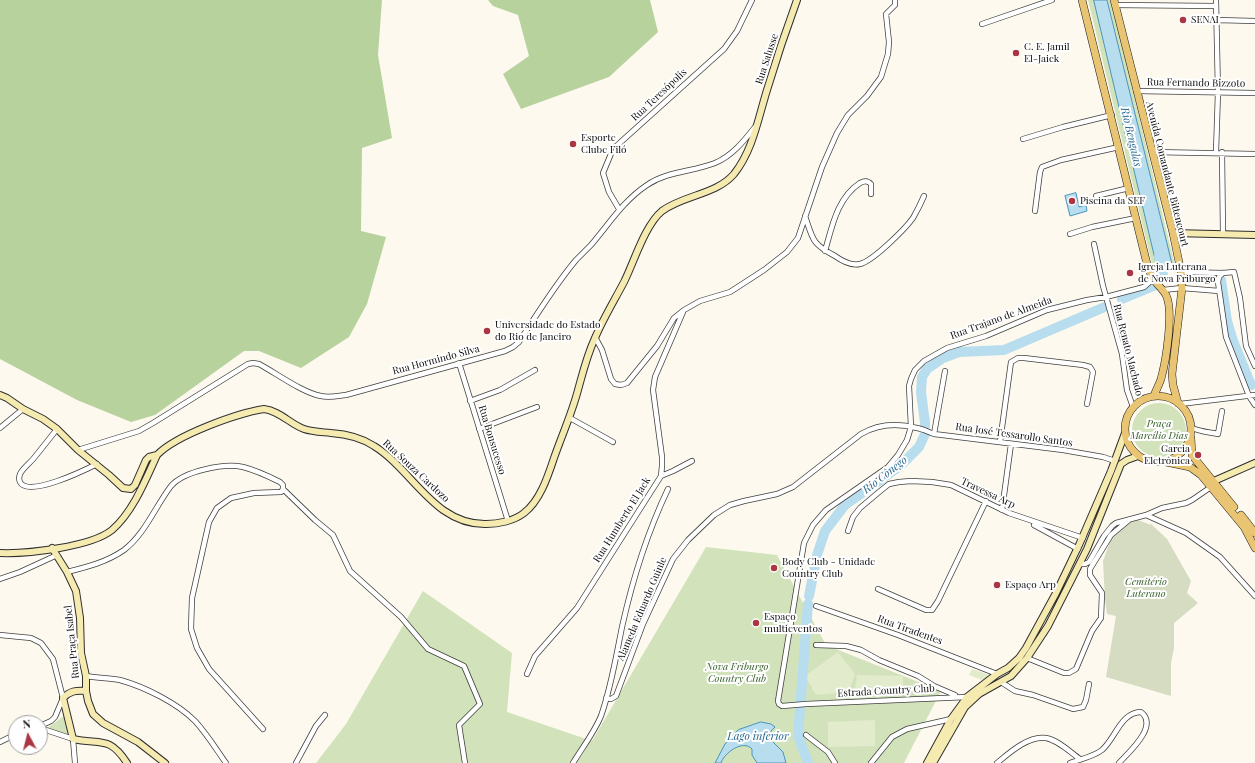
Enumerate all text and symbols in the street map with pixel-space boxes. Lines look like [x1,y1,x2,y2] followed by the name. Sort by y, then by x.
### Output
[1191,14,1219,26] place label: SENAI
[1178,15,1188,25] marker: SENAI
[753,32,781,86] street label: Rua Salusse
[1024,41,1070,64] place label: C. E. Jamil El-Jaick
[1011,48,1021,58] marker: C. E. Jamil El-Jaick
[629,66,689,124] street label: Rua Teresópolis
[1147,76,1245,90] street label: Rua Fernando Bizzoto
[1143,100,1191,248] street label: Avenida Comandante Bittencourt
[1118,106,1144,168] water label: Rio Bengalas
[581,132,627,156] place label: Esporte Clube Filó
[568,139,578,149] marker: Esporte Clube Filó
[1080,195,1145,207] place label: Piscina da SEF
[1067,196,1077,206] marker: Piscina da SEF
[1138,261,1216,284] place label: Igreja Luterana de Nova Friburgo
[1125,268,1135,278] marker: Igreja Luterana de Nova Friburgo
[949,294,1053,342] street label: Rua Trajano de Almeida
[1111,303,1145,397] street label: Rua Renato Machado
[495,319,601,342] place label: Universidade do Estado do Rio de Janeiro
[482,326,492,336] marker: Universidade do Estado do Rio de Janeiro
[391,343,481,377] street label: Rua Hormindo Silva
[476,404,508,476] street label: Rua Bonsucesso
[1130,418,1188,442] park label: Praça Marcílio Dias
[955,421,1073,449] street label: Rua José Tessarollo Santos
[380,437,452,505] street label: Rua Souza Cardozo
[1144,443,1190,466] place label: Garcia Eletrônica
[1193,450,1203,460] marker: Garcia Eletrônica
[860,454,910,496] water label: Rio Cônego
[591,475,653,565] street label: Rua Humberto El Jack
[959,475,1017,511] street label: Travessa Arp
[615,555,669,663] street label: Alameda Eduardo Guinle
[782,556,875,580] place label: Body Club - Unidade Country Club
[769,563,779,573] marker: Body Club - Unidade Country Club
[1125,576,1167,600] park label: Cemitério Luterano
[1005,579,1056,591] place label: Espaço Arp
[992,580,1002,590] marker: Espaço Arp
[62,605,82,679] street label: Rua Praça Isabel
[764,611,822,634] place label: Espaço multieventos
[876,613,944,647] street label: Rua Tiradentes
[751,618,761,628] marker: Espaço multieventos
[706,661,768,684] park label: Nova Friburgo Country Club
[837,682,935,700] street label: Estrada Country Club
[8,715,48,755] north arrow
[22,716,31,732] text: N
[727,730,789,744] water label: Lago inferior

